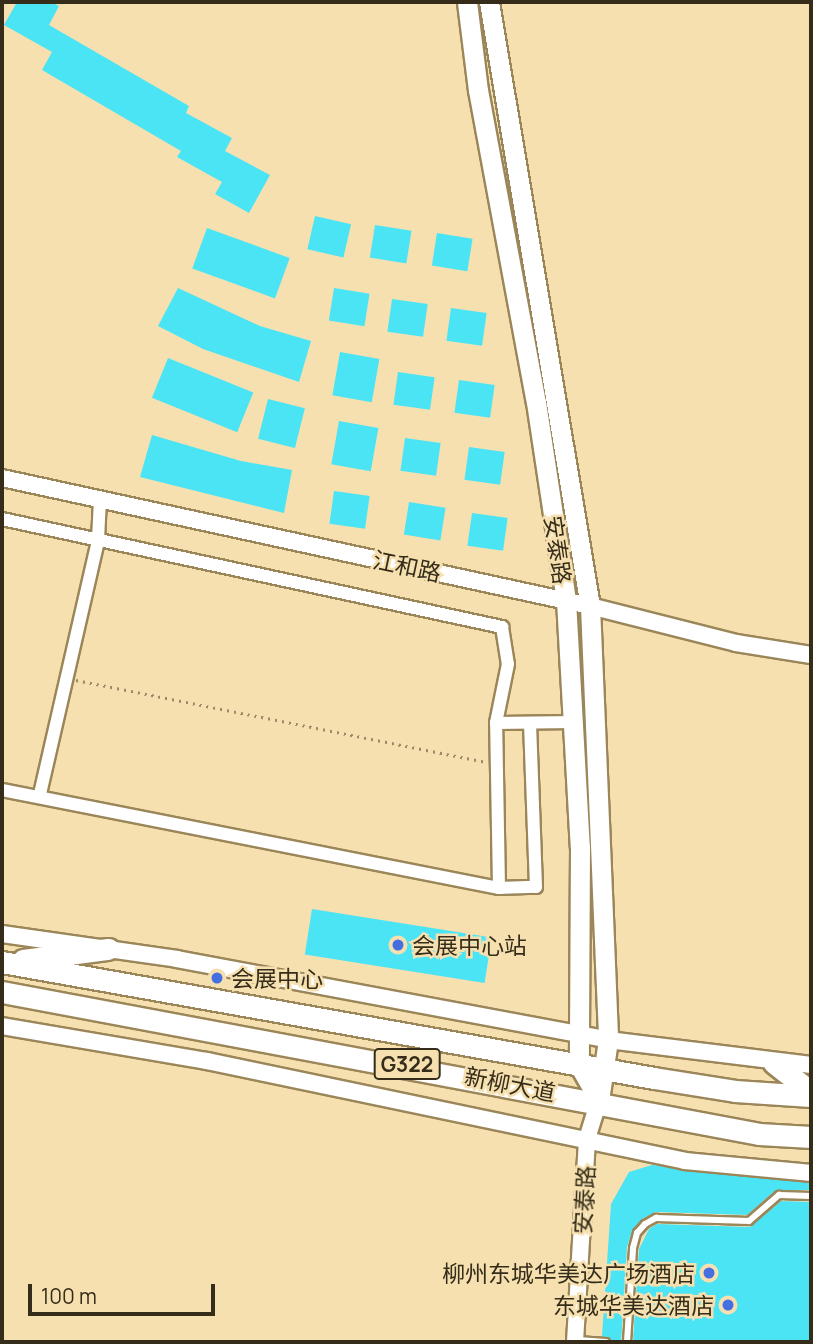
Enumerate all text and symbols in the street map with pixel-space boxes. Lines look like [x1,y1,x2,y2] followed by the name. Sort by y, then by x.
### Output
[540,514,576,586] street label: 安泰路
[370,545,444,587] street label: 江和路
[412,931,527,959] place label: 会展中心站
[390,937,406,953] marker: 会展中心站
[231,964,323,992] place label: 会展中心
[209,970,225,986] marker: 会展中心
[372,1046,442,1082] road number: G322
[462,1062,558,1106] street label: 新柳大道
[568,1165,600,1235] street label: 安泰路
[442,1259,695,1287] place label: 柳州东城华美达广场酒店
[701,1265,717,1281] marker: 柳州东城华美达广场酒店
[32,1270,219,1314] scale bar
[41,1282,97,1310] text: 100 m
[553,1291,714,1319] place label: 东城华美达酒店
[720,1297,736,1313] marker: 东城华美达酒店

